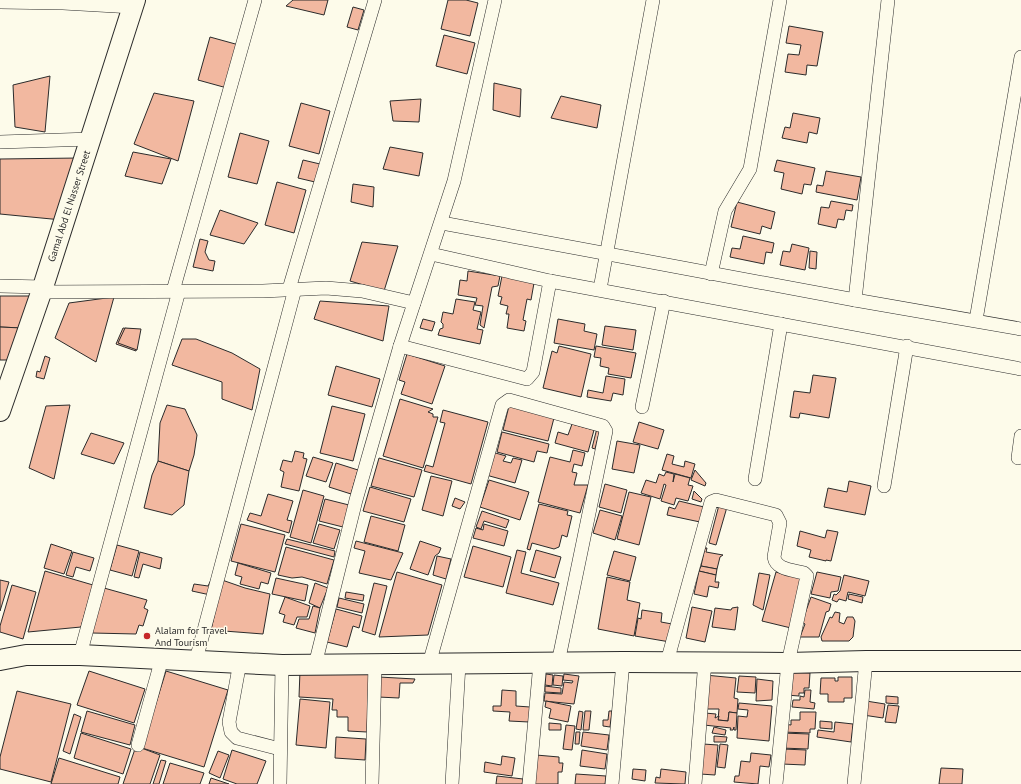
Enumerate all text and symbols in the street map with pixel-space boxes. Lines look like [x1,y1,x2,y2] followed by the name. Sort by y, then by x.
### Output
[45,148,93,263] street label: Gamal Abd El Nasser Street
[155,624,227,649] place label: Alalam for Travel And Tourism
[142,631,152,641] marker: Alalam for Travel And Tourism

